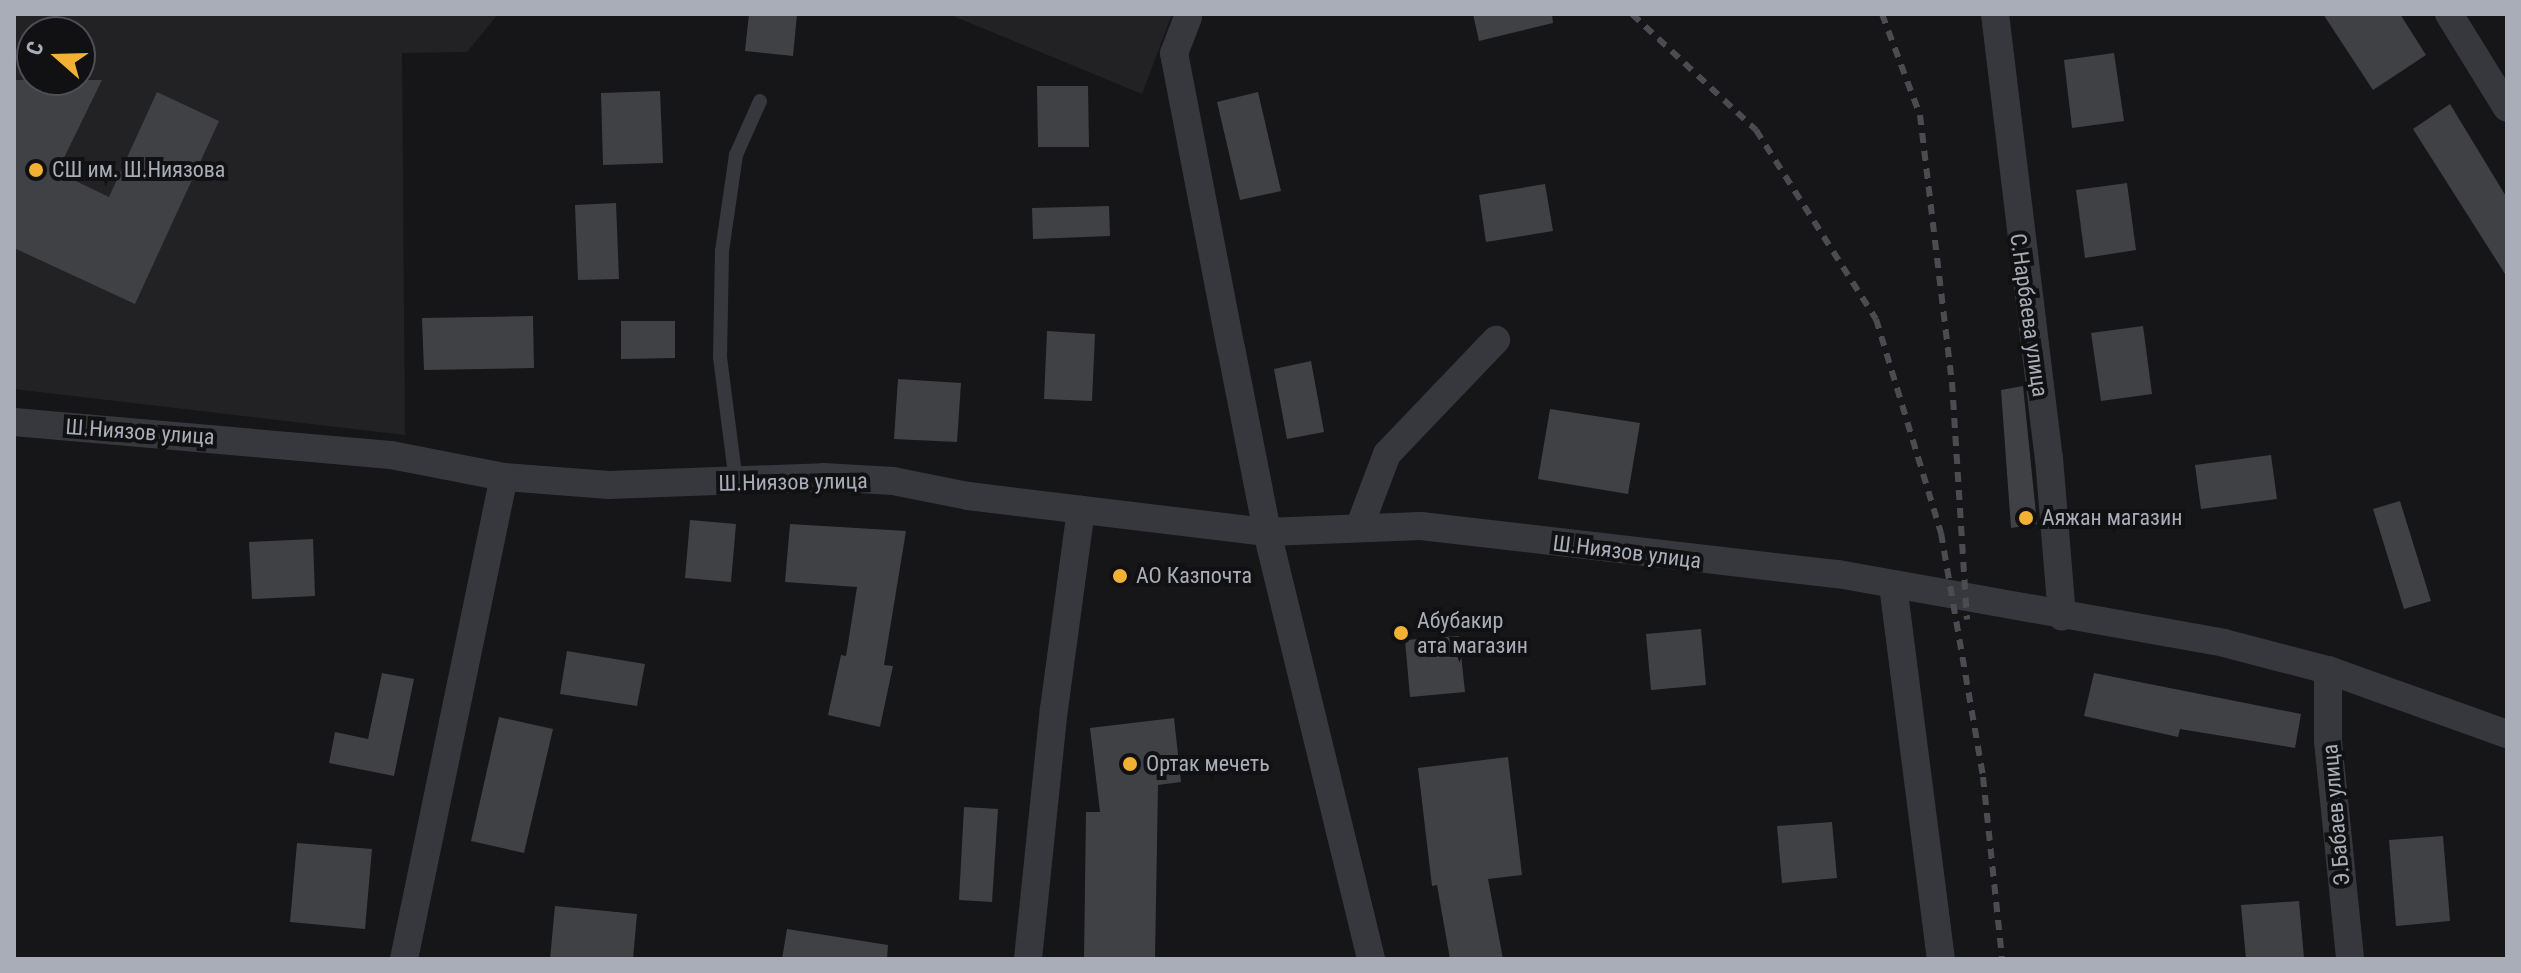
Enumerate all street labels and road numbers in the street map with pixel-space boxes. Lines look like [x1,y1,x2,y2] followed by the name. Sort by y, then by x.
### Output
[2004,232,2054,398] street label: С.Нарбаева улица
[65,414,215,450] street label: Ш.Ниязов улица
[718,467,868,497] street label: Ш.Ниязов улица
[1551,530,1703,574] street label: Ш.Ниязов улица
[2317,743,2355,887] street label: Э.Бабаев улица

